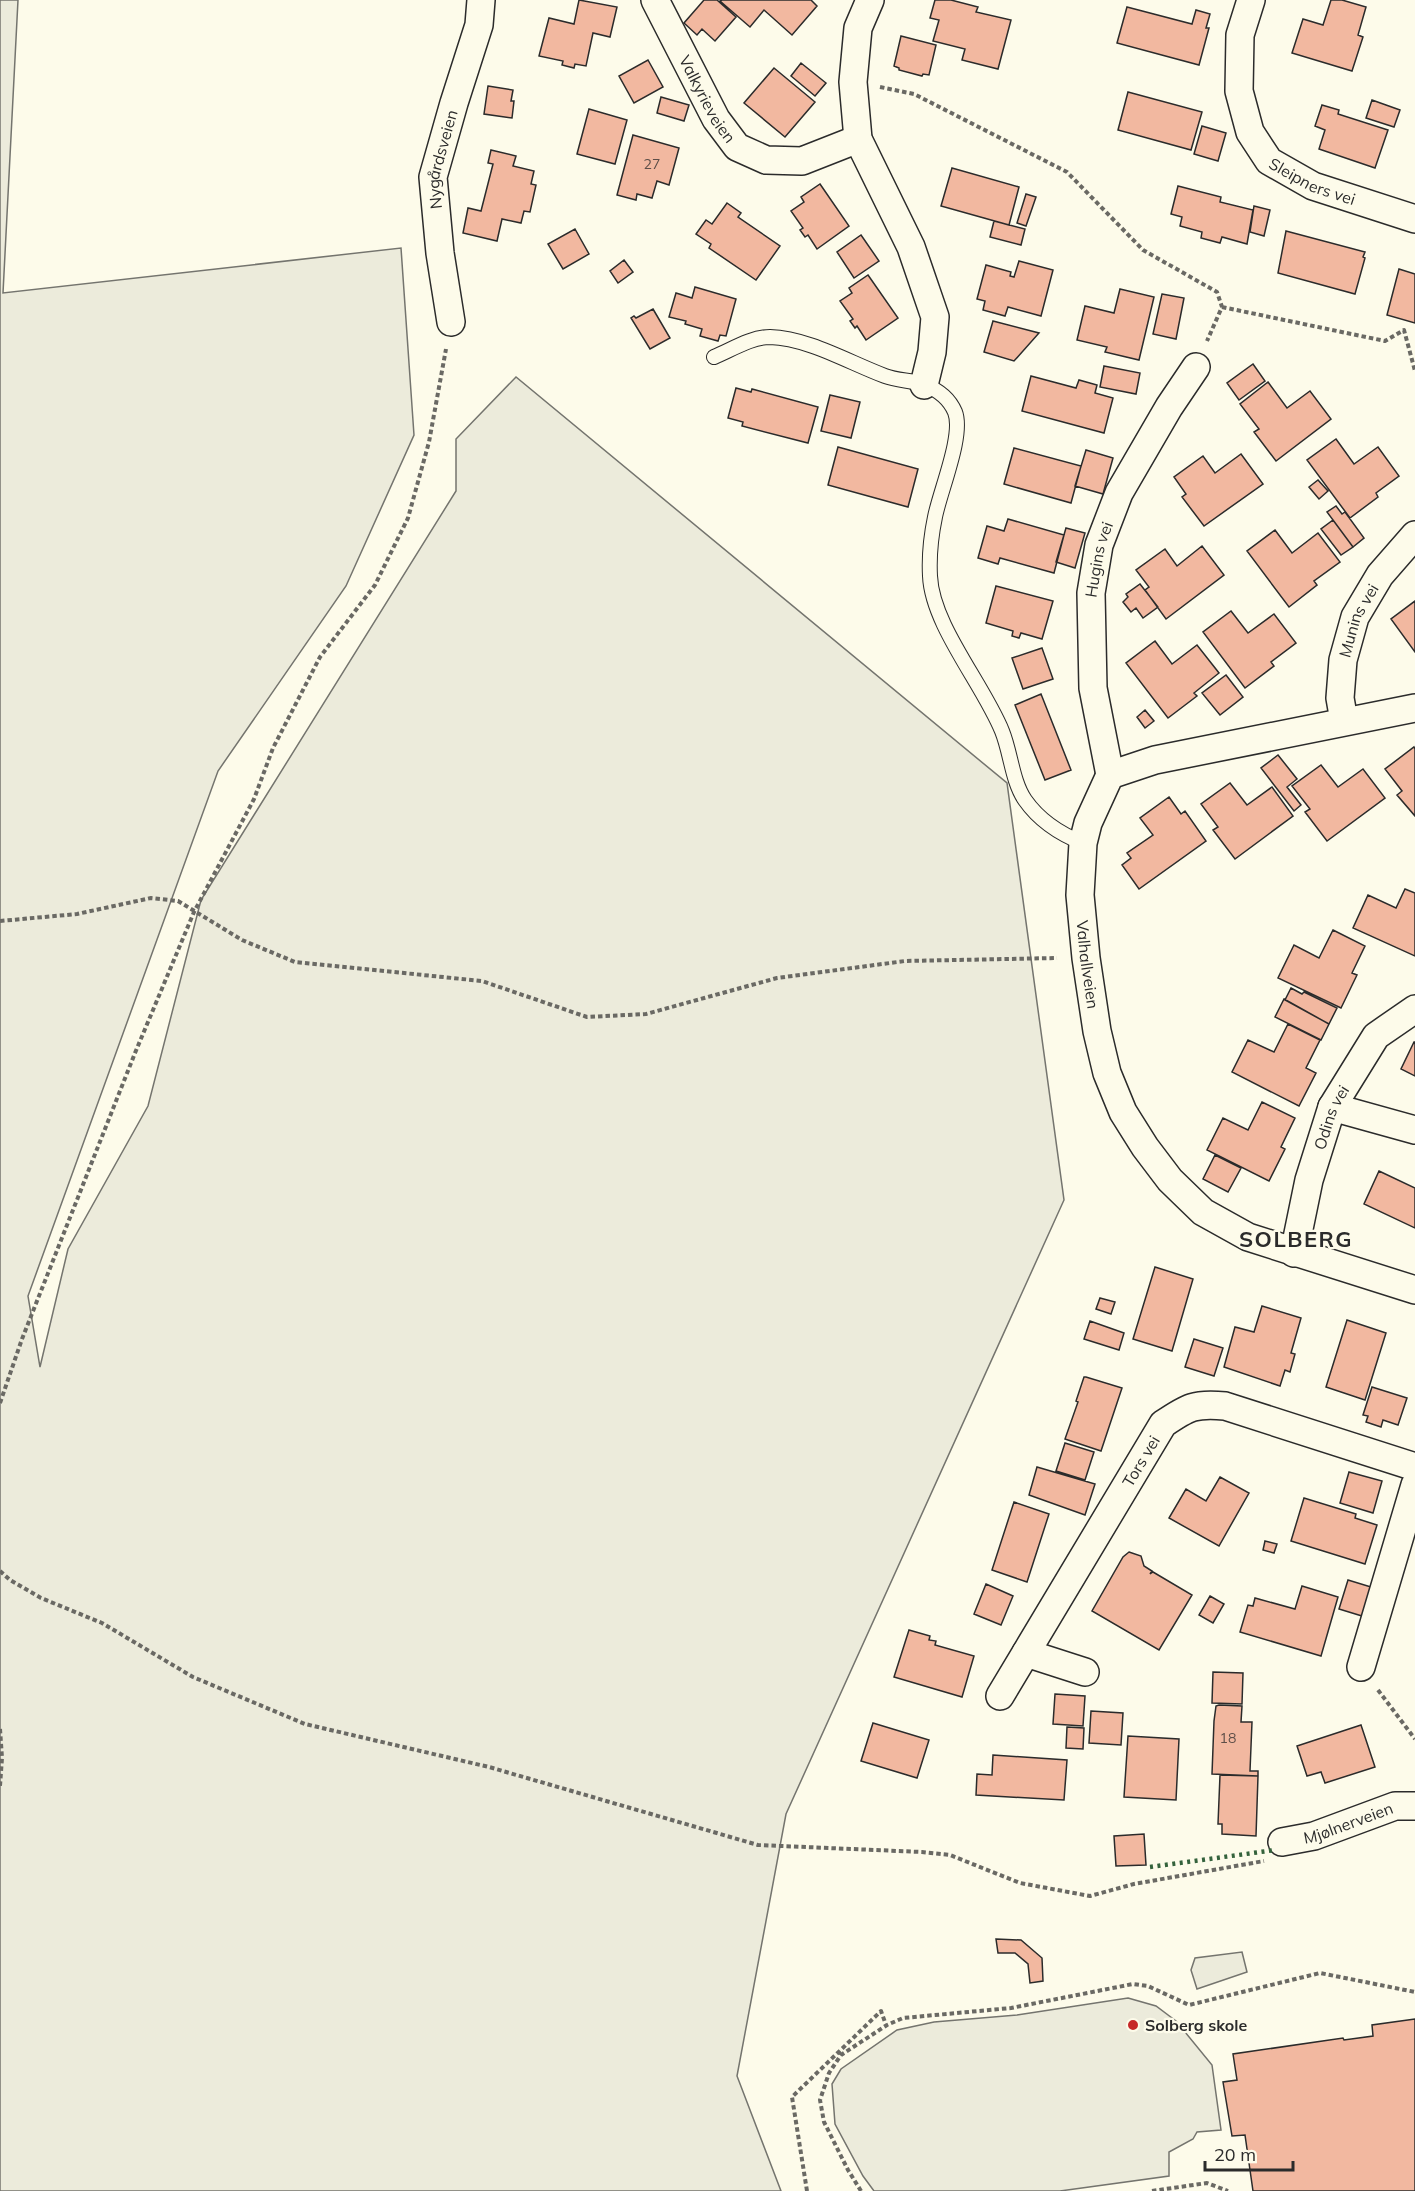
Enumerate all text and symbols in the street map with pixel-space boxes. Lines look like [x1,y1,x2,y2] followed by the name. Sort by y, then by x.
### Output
[675,52,740,147] street label: Valkyrieveien
[423,107,462,210] street label: Nygårdsveien
[1266,153,1358,209] street label: Sleipners vei
[644,155,660,173] house number: 27
[1080,519,1117,599] street label: Hugins vei
[1334,580,1383,660] street label: Munins vei
[1072,919,1104,1010] street label: Valhallveien
[1309,1081,1353,1152] street label: Odins vei
[1239,1225,1353,1253] district label: SOLBERG
[1118,1432,1164,1490] street label: Tors vei
[1220,1729,1236,1747] house number: 18
[1302,1798,1396,1848] street label: Mjølnerveien
[1145,2015,1247,2035] place label: Solberg skole
[1126,2018,1140,2032] marker: Solberg skole
[1205,2134,1294,2172] scale bar
[1214,2143,1256,2166] text: 20 m

